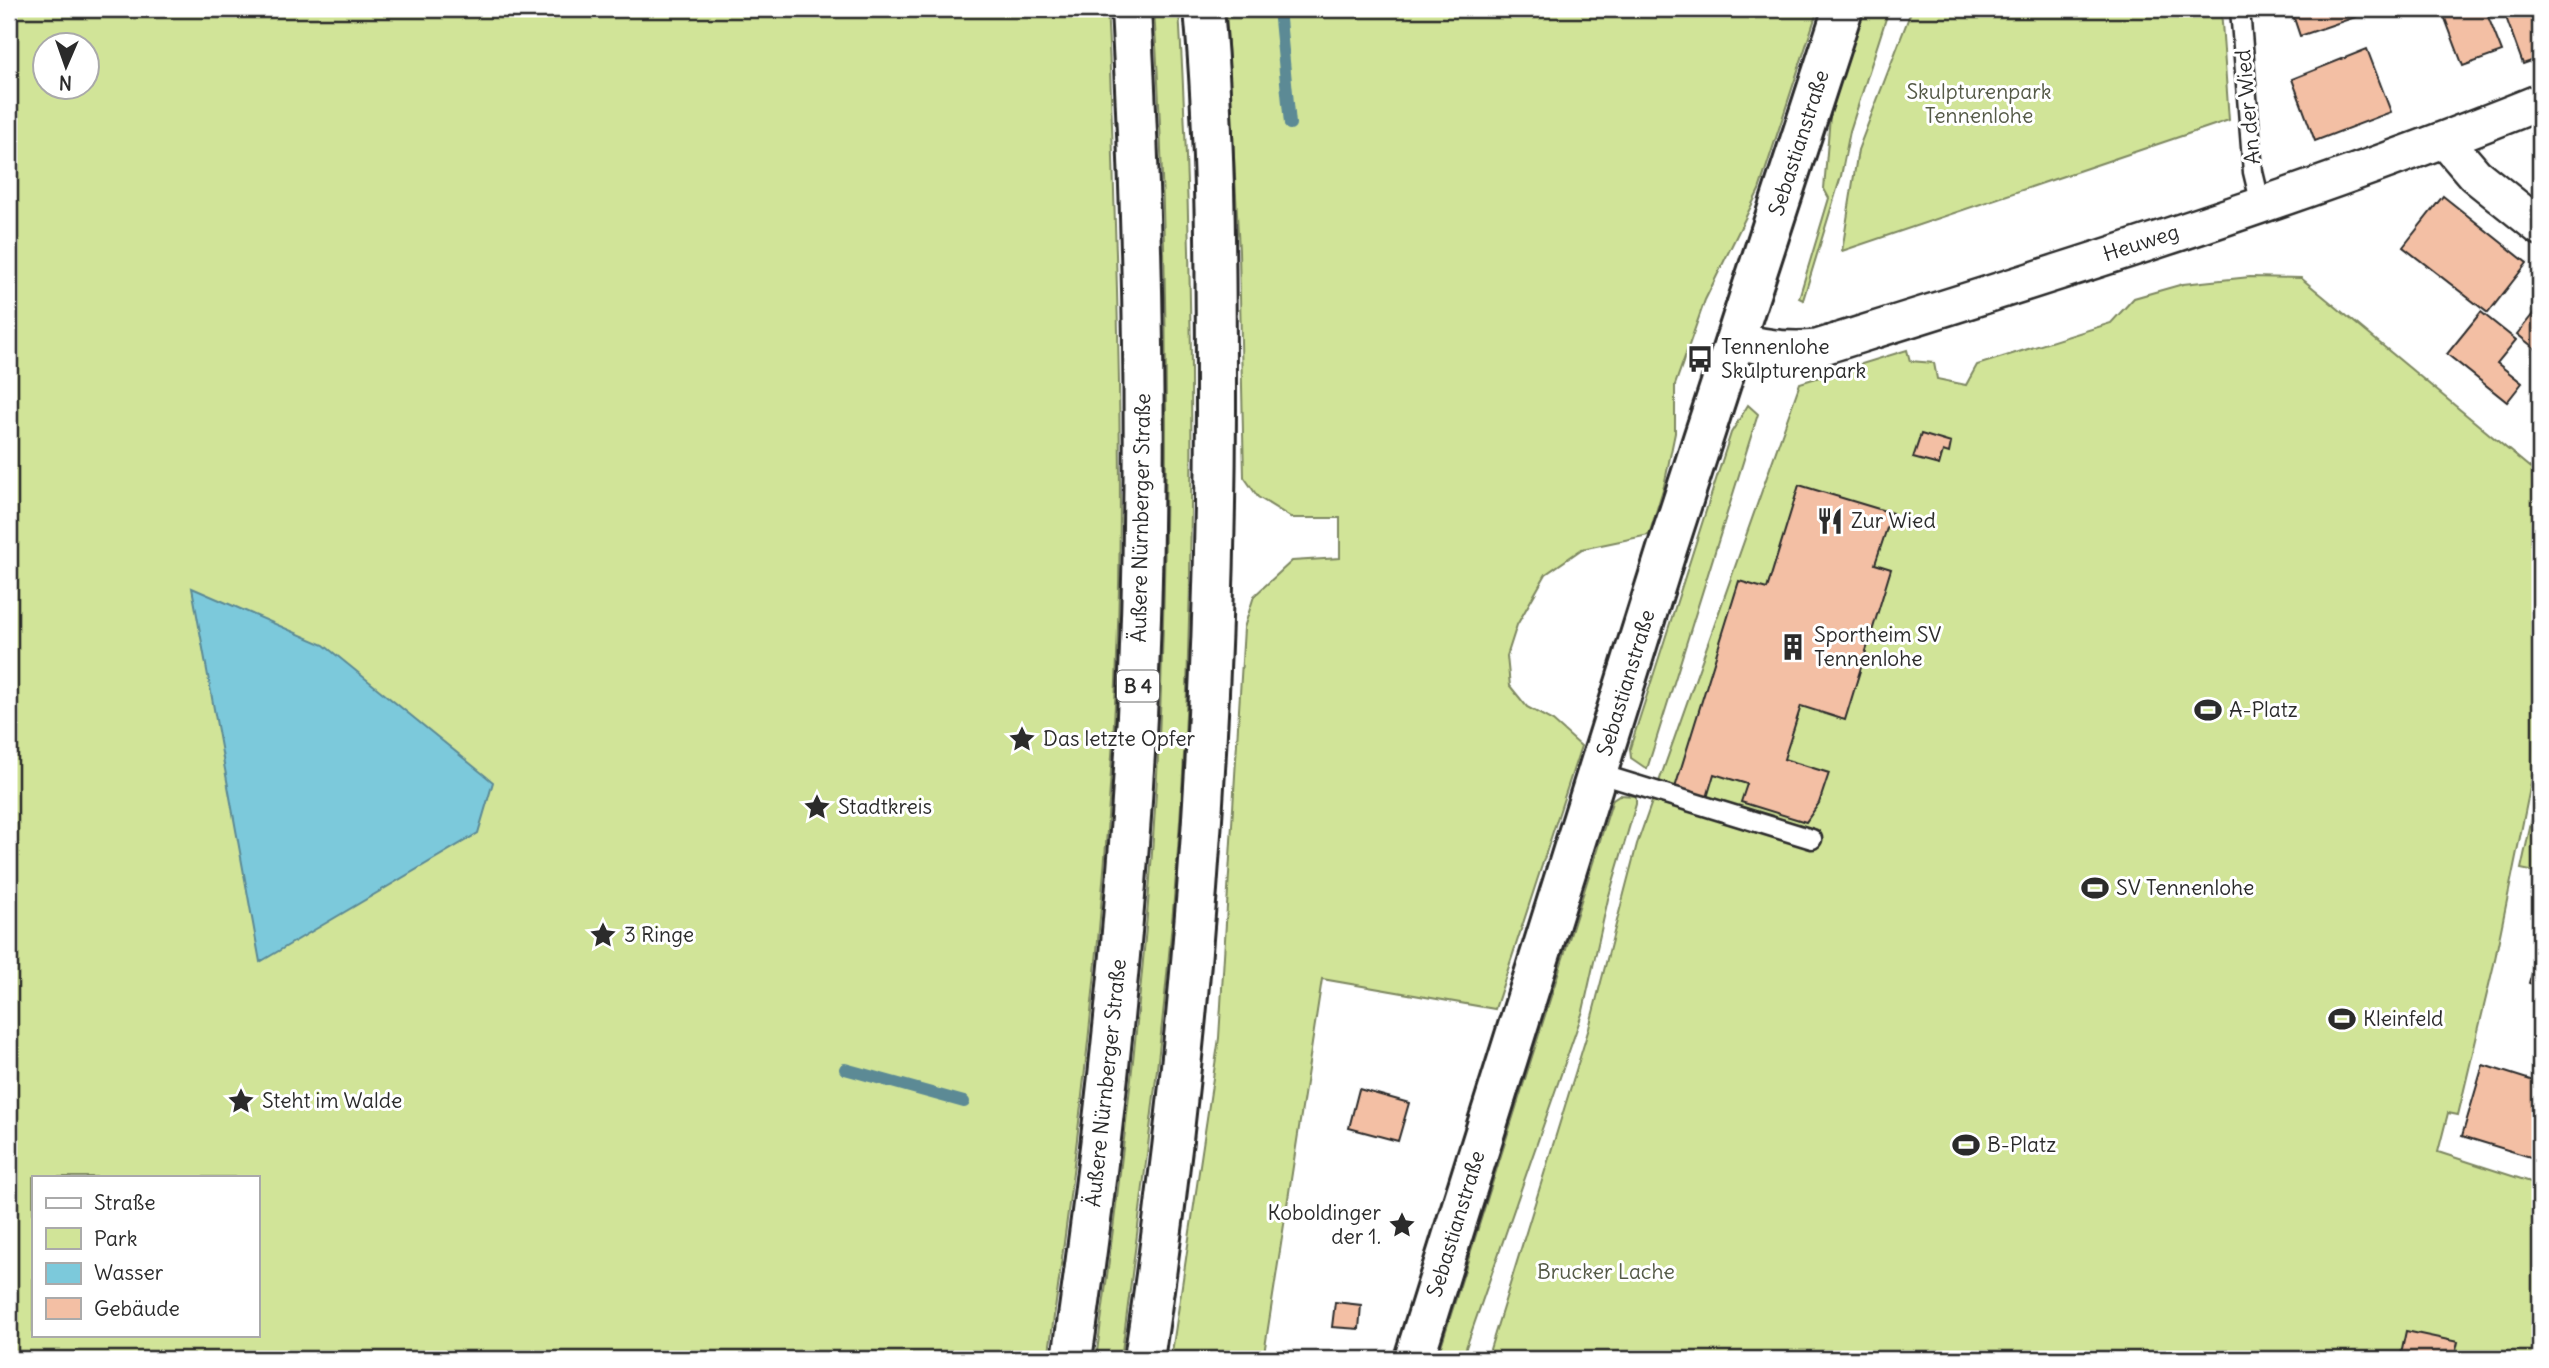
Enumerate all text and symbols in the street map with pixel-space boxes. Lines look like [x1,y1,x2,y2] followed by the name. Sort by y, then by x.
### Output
[32,32,102,102] north arrow
[2229,48,2266,166] street label: An der Wied
[1762,66,1835,219] street label: Sebastianstraße
[58,71,72,95] text: N
[1906,78,2052,129] park label: Skulpturenpark Tennenlohe
[2100,218,2182,267] street label: Heuweg
[1721,333,1866,384] place label: Tennenlohe Skulpturenpark
[1685,344,1715,374] bus stop icon: Tennenlohe Skulpturenpark
[1125,393,1156,643] street label: Äußere Nürnberger Straße
[1815,506,1845,536] restaurant icon: Zur Wied
[1851,507,1936,534] place label: Zur Wied
[1590,606,1661,759] street label: Sebastianstraße
[1814,621,1941,672] place label: Sportheim SV Tennenlohe
[1778,632,1808,662] building icon: Sportheim SV Tennenlohe
[1117,670,1159,702] road number: B 4
[2193,695,2223,725] sports icon: A-Platz
[2229,696,2298,723] place label: A-Platz
[1007,724,1037,754] place icon: Das letzte Opfer
[1043,725,1195,752] place label: Das letzte Opfer
[802,792,832,822] place icon: Stadtkreis
[838,793,932,820] place label: Stadtkreis
[2080,873,2110,903] sports icon: SV Tennenlohe
[2116,874,2254,901] place label: SV Tennenlohe
[588,920,618,950] place icon: 3 Ringe
[624,921,694,948] place label: 3 Ringe
[1079,958,1132,1208] street label: Äußere Nürnberger Straße
[2327,1004,2357,1034] sports icon: Kleinfeld
[2363,1005,2443,1032] place label: Kleinfeld
[226,1086,256,1116] place icon: Steht im Walde
[262,1087,402,1114] place label: Steht im Walde
[1951,1130,1981,1160] sports icon: B-Platz
[1987,1131,2056,1158] place label: B-Platz
[1420,1147,1491,1300] street label: Sebastianstraße
[32,1176,259,1336] legend
[94,1189,155,1216] text: Straße
[1268,1199,1381,1250] place label: Koboldinger der 1.
[1387,1210,1417,1240] place icon: Koboldinger der 1.
[94,1225,137,1252] text: Park
[1537,1258,1675,1285] park label: Brucker Lache
[94,1259,164,1286] text: Wasser
[94,1295,180,1322] text: Gebäude

